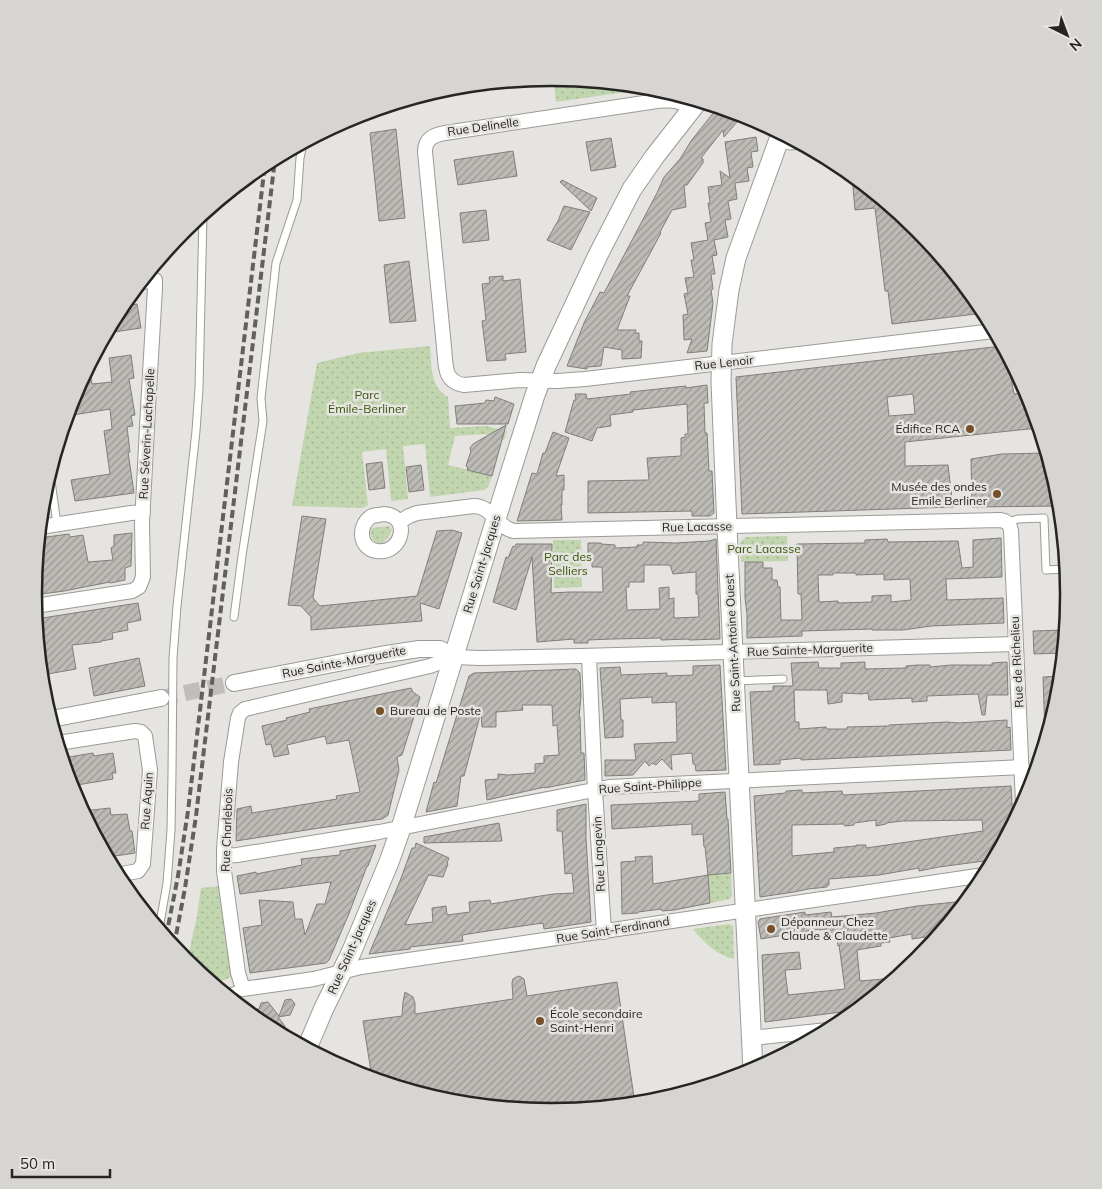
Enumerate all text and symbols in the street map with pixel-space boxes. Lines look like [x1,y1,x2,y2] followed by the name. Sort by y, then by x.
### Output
[1042,10,1092,60] north arrow
[1066,34,1086,55] text: N
[446,114,520,139] street label: Rue Delinelle
[694,352,755,373] street label: Rue Lenoir
[136,368,157,500] street label: Rue Séverin-Lachapelle
[328,387,407,416] park label: Parc Émile-Berliner
[896,421,960,436] place label: Édifice RCA
[964,423,976,435] marker: Édifice RCA
[891,479,988,508] place label: Musée des ondes Emile Berliner
[991,488,1003,500] marker: Musée des ondes Emile Berliner
[459,513,504,615] street label: Rue Saint-Jacques
[662,518,732,535] street label: Rue Lacasse
[727,541,801,556] park label: Parc Lacasse
[544,549,592,578] park label: Parc des Selliers
[721,574,744,712] street label: Rue Saint-Antoine Ouest
[1007,616,1026,708] street label: Rue de Richelieu
[747,640,873,659] street label: Rue Sainte-Marguerite
[281,642,407,681] street label: Rue Sainte-Marguerite
[390,703,481,718] place label: Bureau de Poste
[374,705,386,717] marker: Bureau de Poste
[137,772,156,830] street label: Rue Aquin
[598,774,702,797] street label: Rue Saint-Philippe
[218,788,235,872] street label: Rue Charlebois
[589,816,608,892] street label: Rue Langevin
[324,897,379,996] street label: Rue Saint-Jacques
[555,913,671,946] street label: Rue Saint-Ferdinand
[781,914,888,943] place label: Dépanneur Chez Claude & Claudette
[765,923,777,935] marker: Dépanneur Chez Claude & Claudette
[550,1006,642,1035] place label: École secondaire Saint-Henri
[534,1015,546,1027] marker: École secondaire Saint-Henri
[12,1146,110,1178] scale bar
[20,1154,55,1173] text: 50 m

